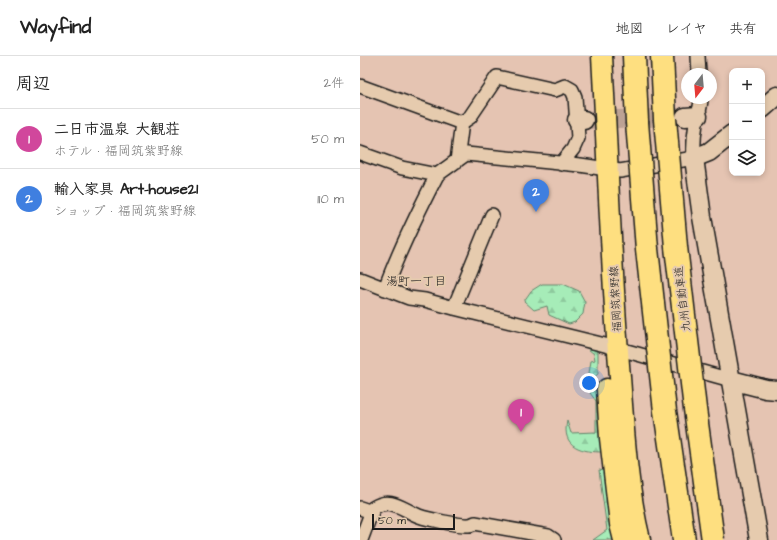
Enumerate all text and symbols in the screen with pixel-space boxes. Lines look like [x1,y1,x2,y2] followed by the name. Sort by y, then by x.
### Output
[20,14,91,41] text: Wayfind
[616,19,644,39] text: 地図
[666,19,707,39] text: レイヤ
[729,19,757,39] text: 共有
[681,68,717,104] north arrow
[729,68,765,176] map controls
[729,68,765,104] button: +
[16,72,50,96] text: 周辺
[324,74,344,92] text: 2件
[729,104,765,140] button: −
[54,119,180,140] text: 二日市温泉 大観荘
[28,130,30,148] text: 1
[311,130,344,148] text: 50 m
[729,140,765,176] button: layers
[54,142,183,160] text: ホテル · 福岡筑紫野線
[54,179,198,200] text: 輸入家具 Art-house21
[523,179,549,212] pin: 2
[25,190,33,208] text: 2
[317,190,344,208] text: 110 m
[54,202,196,220] text: ショップ · 福岡筑紫野線
[671,265,694,333] street label: 九州自動車道
[606,266,625,332] street label: 福岡筑紫野線
[386,273,446,290] district label: 湯町一丁目
[579,373,599,393] your location
[508,399,534,432] pin: 1
[372,512,455,531] scale bar
[378,513,406,528] text: 50 m

